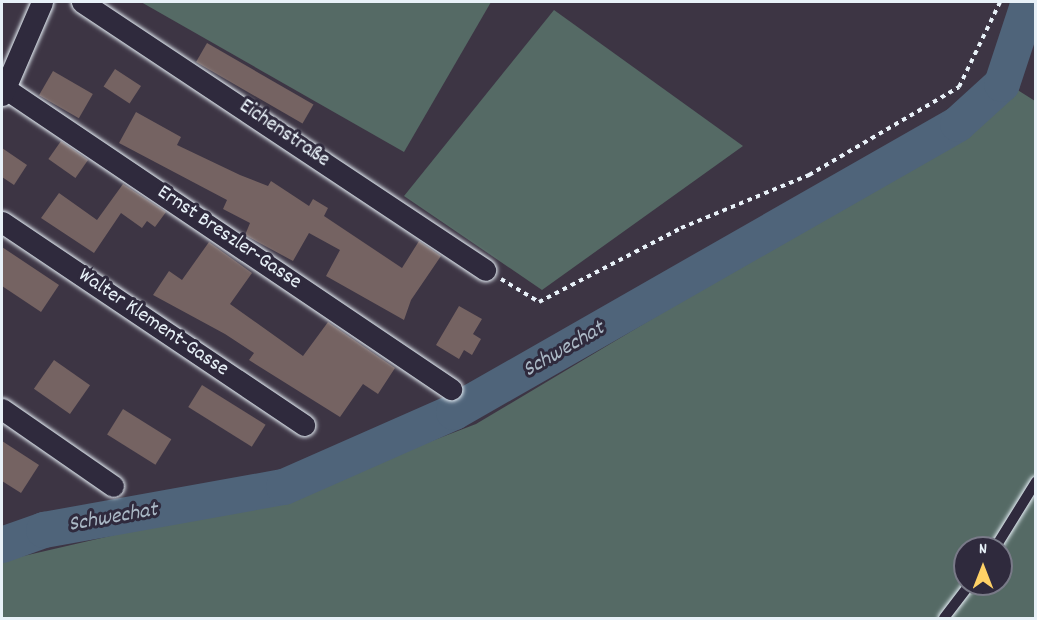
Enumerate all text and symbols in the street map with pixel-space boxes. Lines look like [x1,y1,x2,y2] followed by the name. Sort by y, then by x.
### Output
[234,95,334,173] street label: Eichenstraße
[152,180,306,296] street label: Ernst Breszler-Gasse
[73,263,233,383] street label: Walter Klement-Gasse
[519,316,609,384] water label: Schwechat
[66,497,160,539] water label: Schwechat
[953,536,1013,596] north arrow
[979,538,987,561] text: N

